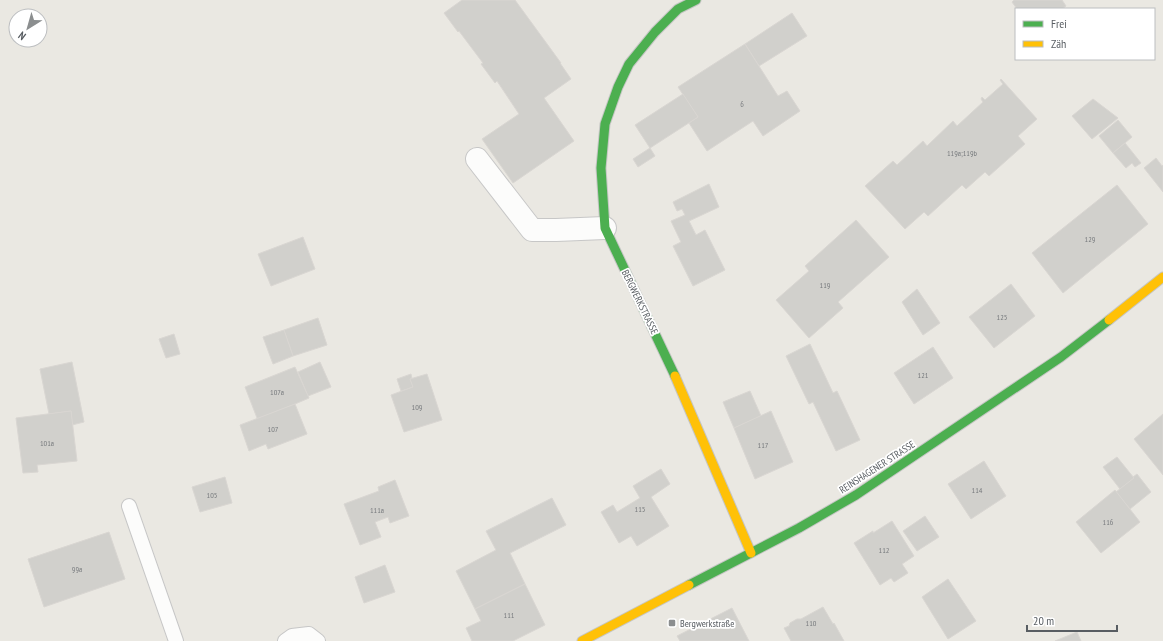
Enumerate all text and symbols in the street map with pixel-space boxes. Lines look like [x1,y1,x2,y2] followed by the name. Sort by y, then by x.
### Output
[8,8,48,48] north arrow
[1015,8,1155,60] legend
[1051,16,1067,31] text: Frei
[15,29,29,43] text: N
[1051,36,1066,51] text: Zäh
[740,99,744,109] house number: 6
[947,148,978,158] house number: 119a;119b
[1085,234,1096,244] house number: 129
[619,268,661,336] street label: BERGWERKSTRASSE
[820,280,831,290] house number: 119
[997,312,1007,322] house number: 125
[918,370,929,380] house number: 121
[270,387,284,397] house number: 107a
[412,402,423,412] house number: 109
[268,424,279,434] house number: 107
[40,438,54,448] house number: 101a
[837,438,917,496] street label: REINSHAGENER STRASSE
[758,440,769,450] house number: 117
[972,485,983,495] house number: 114
[207,490,217,500] house number: 105
[635,504,645,514] house number: 115
[370,505,384,515] house number: 111a
[1103,517,1114,527] house number: 116
[879,545,890,555] house number: 112
[72,564,82,574] house number: 99a
[1027,607,1117,633] scale bar
[504,610,515,620] house number: 111
[1033,613,1054,628] text: 20 m
[680,617,734,630] place label: Bergwerkstraße
[667,618,677,628] marker: Bergwerkstraße
[806,618,817,628] house number: 110

